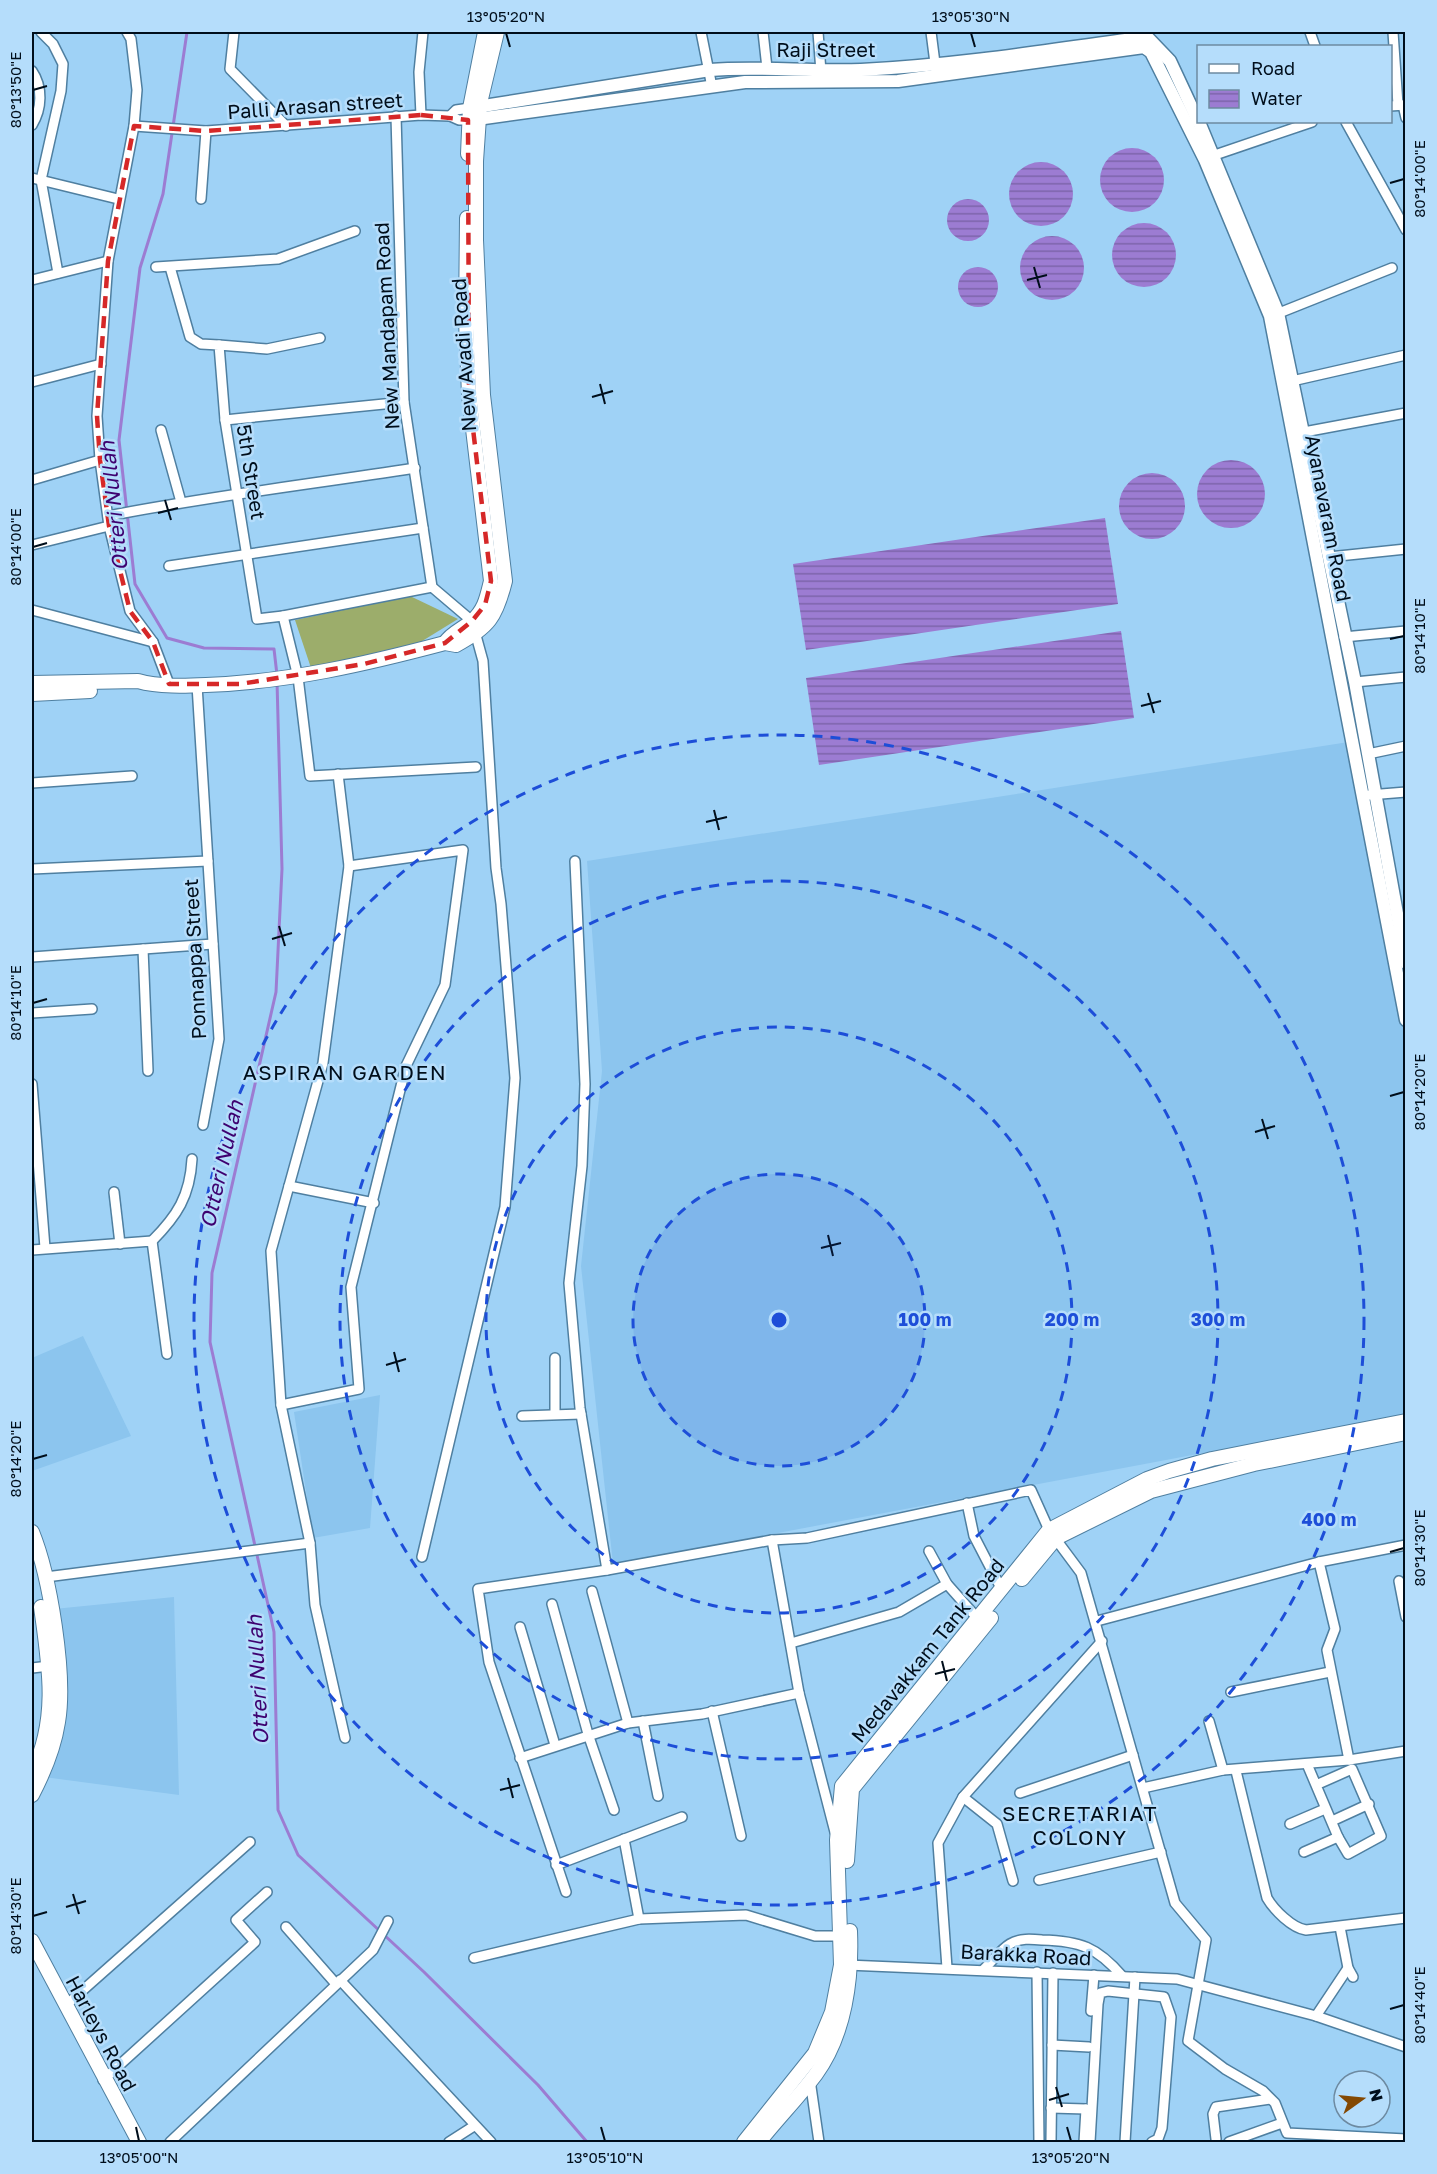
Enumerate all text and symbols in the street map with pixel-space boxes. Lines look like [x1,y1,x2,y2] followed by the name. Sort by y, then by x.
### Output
[467,7,545,25] text: 13°05'20"N
[932,7,1010,25] text: 13°05'30"N
[776,37,876,61] street label: Raji Street
[1197,45,1392,123] legend
[6,52,24,128] text: 80°13'50"E
[1251,57,1295,79] text: Road
[226,87,404,123] street label: Palli Arasan street
[1251,87,1302,109] text: Water
[1410,140,1428,218] text: 80°14'00"E
[369,222,403,430] street label: New Mandapam Road
[446,278,480,432] street label: New Avadi Road
[233,423,271,521] street label: 5th Street
[1301,432,1357,604] street label: Ayanavaram Road
[93,439,133,572] water label: Otteri Nullah
[6,508,24,586] text: 80°14'00"E
[1410,598,1428,674] text: 80°14'10"E
[178,878,210,1040] street label: Ponnappa Street
[6,965,24,1041] text: 80°14'10"E
[1410,1053,1428,1131] text: 80°14'20"E
[243,1059,447,1085] district label: ASPIRAN GARDEN
[194,1097,249,1230] water label: Otteri Nullah
[899,1308,951,1330] text: 100 m
[1045,1308,1099,1330] text: 200 m
[1191,1308,1245,1330] text: 300 m
[769,1310,789,1330] centre of rings
[6,1420,24,1498] text: 80°14'20"E
[1302,1508,1356,1530] text: 400 m
[1410,1509,1428,1587] text: 80°14'30"E
[845,1553,1009,1747] street label: Medavakkam Tank Road
[241,1613,273,1746] water label: Otteri Nullah
[1002,1800,1158,1850] district label: SECRETARIAT COLONY
[6,1877,24,1955] text: 80°14'30"E
[960,1939,1092,1969] street label: Barakka Road
[1410,1966,1428,2044] text: 80°14'40"E
[61,1971,143,2095] street label: Harleys Road
[1332,2069,1392,2129] north arrow
[1365,2087,1388,2104] text: N
[99,2148,179,2166] text: 13°05'00"N
[566,2148,644,2166] text: 13°05'10"N
[1032,2148,1110,2166] text: 13°05'20"N

